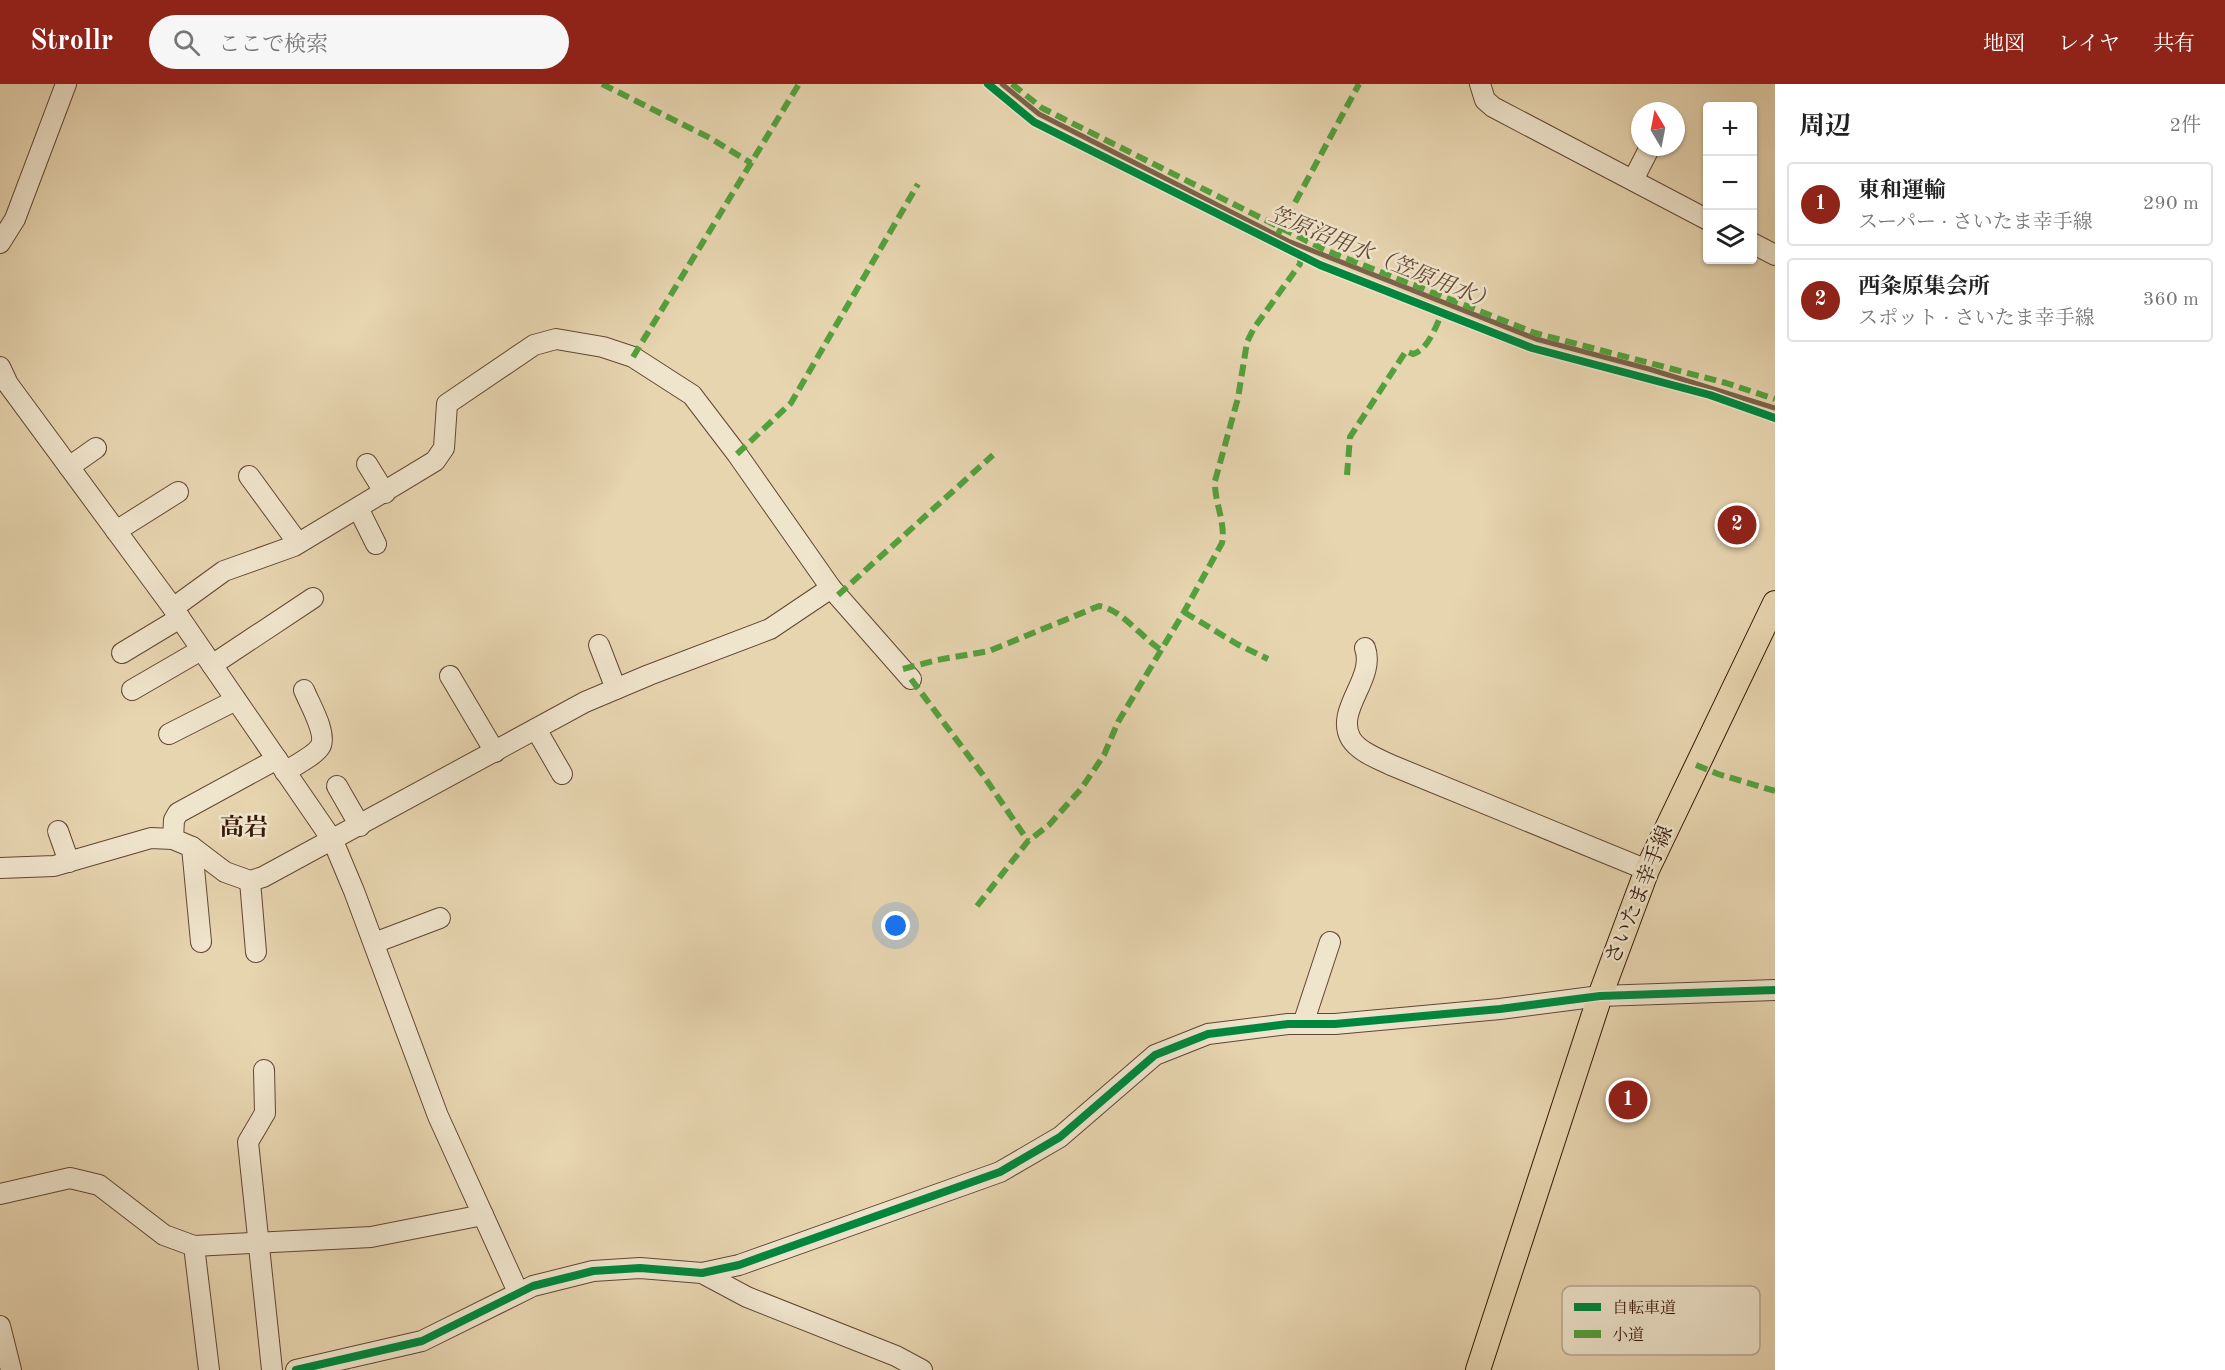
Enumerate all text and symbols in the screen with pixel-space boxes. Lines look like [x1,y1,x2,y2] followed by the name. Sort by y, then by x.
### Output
[149,15,569,69] search box
[170,26,203,59] icon: search
[30,28,113,56] text: Strollr
[218,34,328,56] text: ここで検索
[1983,34,2025,55] text: 地図
[2058,34,2120,55] text: レイヤ
[2153,34,2195,55] text: 共有
[1631,102,1685,156] north arrow
[1703,102,1757,264] map controls
[1703,102,1757,156] button: +
[1799,114,1851,140] text: 周辺
[2169,116,2201,136] text: 2件
[1703,156,1757,210] button: −
[1858,180,1946,202] text: 東和運輸
[1815,194,1826,214] text: 1
[2143,194,2199,214] text: 290 m
[1266,202,1499,315] water label: 笠原沼用水（笠原用水）
[1703,210,1757,264] button: layers
[1858,213,2093,233] text: スーパー · さいたま幸手線
[1858,276,1990,298] text: 西粂原集会所
[1815,290,1826,310] text: 2
[2143,290,2199,310] text: 360 m
[1858,309,2095,329] text: スポット · さいたま幸手線
[1718,502,1756,548] pin: 2
[220,814,268,841] district label: 高岩
[1601,822,1677,967] street label: さいたま幸手線
[881,911,910,940] your location
[1608,1078,1648,1122] pin: 1
[1562,1286,1760,1355] legend
[1612,1299,1676,1317] text: 自転車道
[1612,1326,1644,1344] text: 小道

